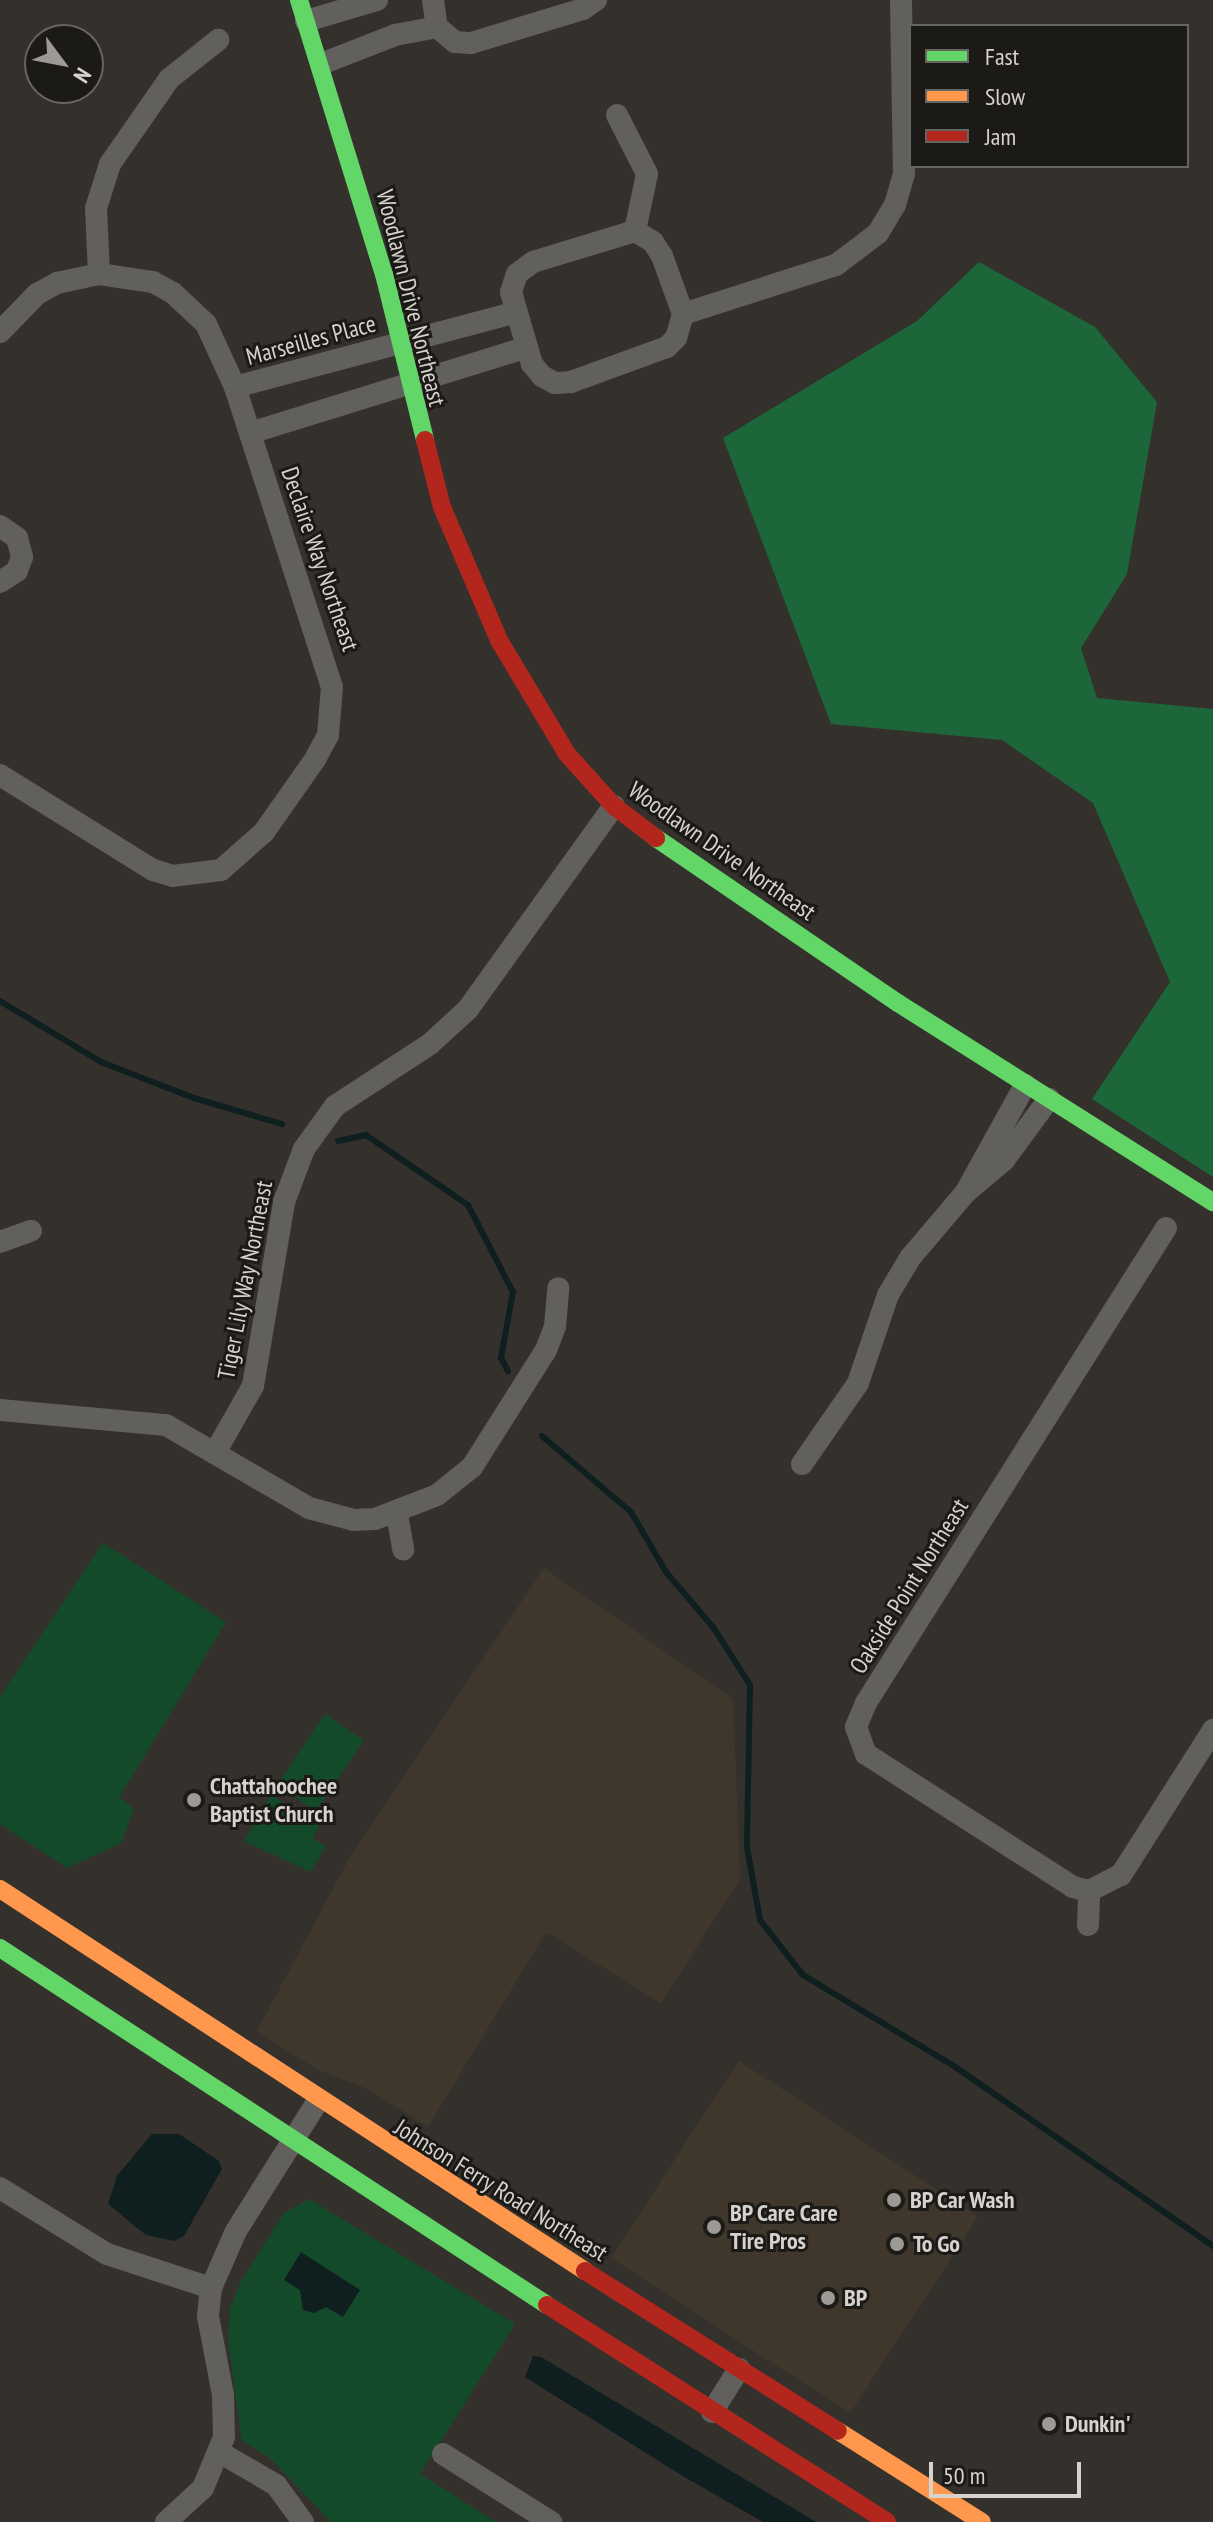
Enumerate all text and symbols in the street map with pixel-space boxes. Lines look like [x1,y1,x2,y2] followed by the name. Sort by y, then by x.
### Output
[24,24,104,104] north arrow
[909,24,1189,168] legend
[985,41,1019,72] text: Fast
[68,63,98,88] text: N
[985,81,1025,112] text: Slow
[985,121,1016,152] text: Jam
[370,187,452,409] street label: Woodlawn Drive Northeast
[243,309,379,371] street label: Marseilles Place
[275,463,365,655] street label: Declaire Way Northeast
[623,776,821,926] street label: Woodlawn Drive Northeast
[211,1177,279,1383] street label: Tiger Lily Way Northeast
[844,1493,974,1679] street label: Oakside Point Northeast
[210,1772,337,1828] place label: Chattahoochee Baptist Church
[185,1791,203,1809] marker: Chattahoochee Baptist Church
[389,2113,613,2267] street label: Johnson Ferry Road Northeast
[910,2186,1016,2214] place label: BP Car Wash
[885,2191,903,2209] marker: BP Car Wash
[730,2199,839,2255] place label: BP Care Care Tire Pros
[705,2218,723,2236] marker: BP Care Care Tire Pros
[913,2230,960,2258] place label: To Go
[888,2235,906,2253] marker: To Go
[844,2284,867,2312] place label: BP
[819,2289,837,2307] marker: BP
[1065,2410,1131,2438] place label: Dunkin'
[1040,2415,1058,2433] marker: Dunkin'
[933,2446,1085,2496] scale bar
[943,2460,985,2491] text: 50 m

